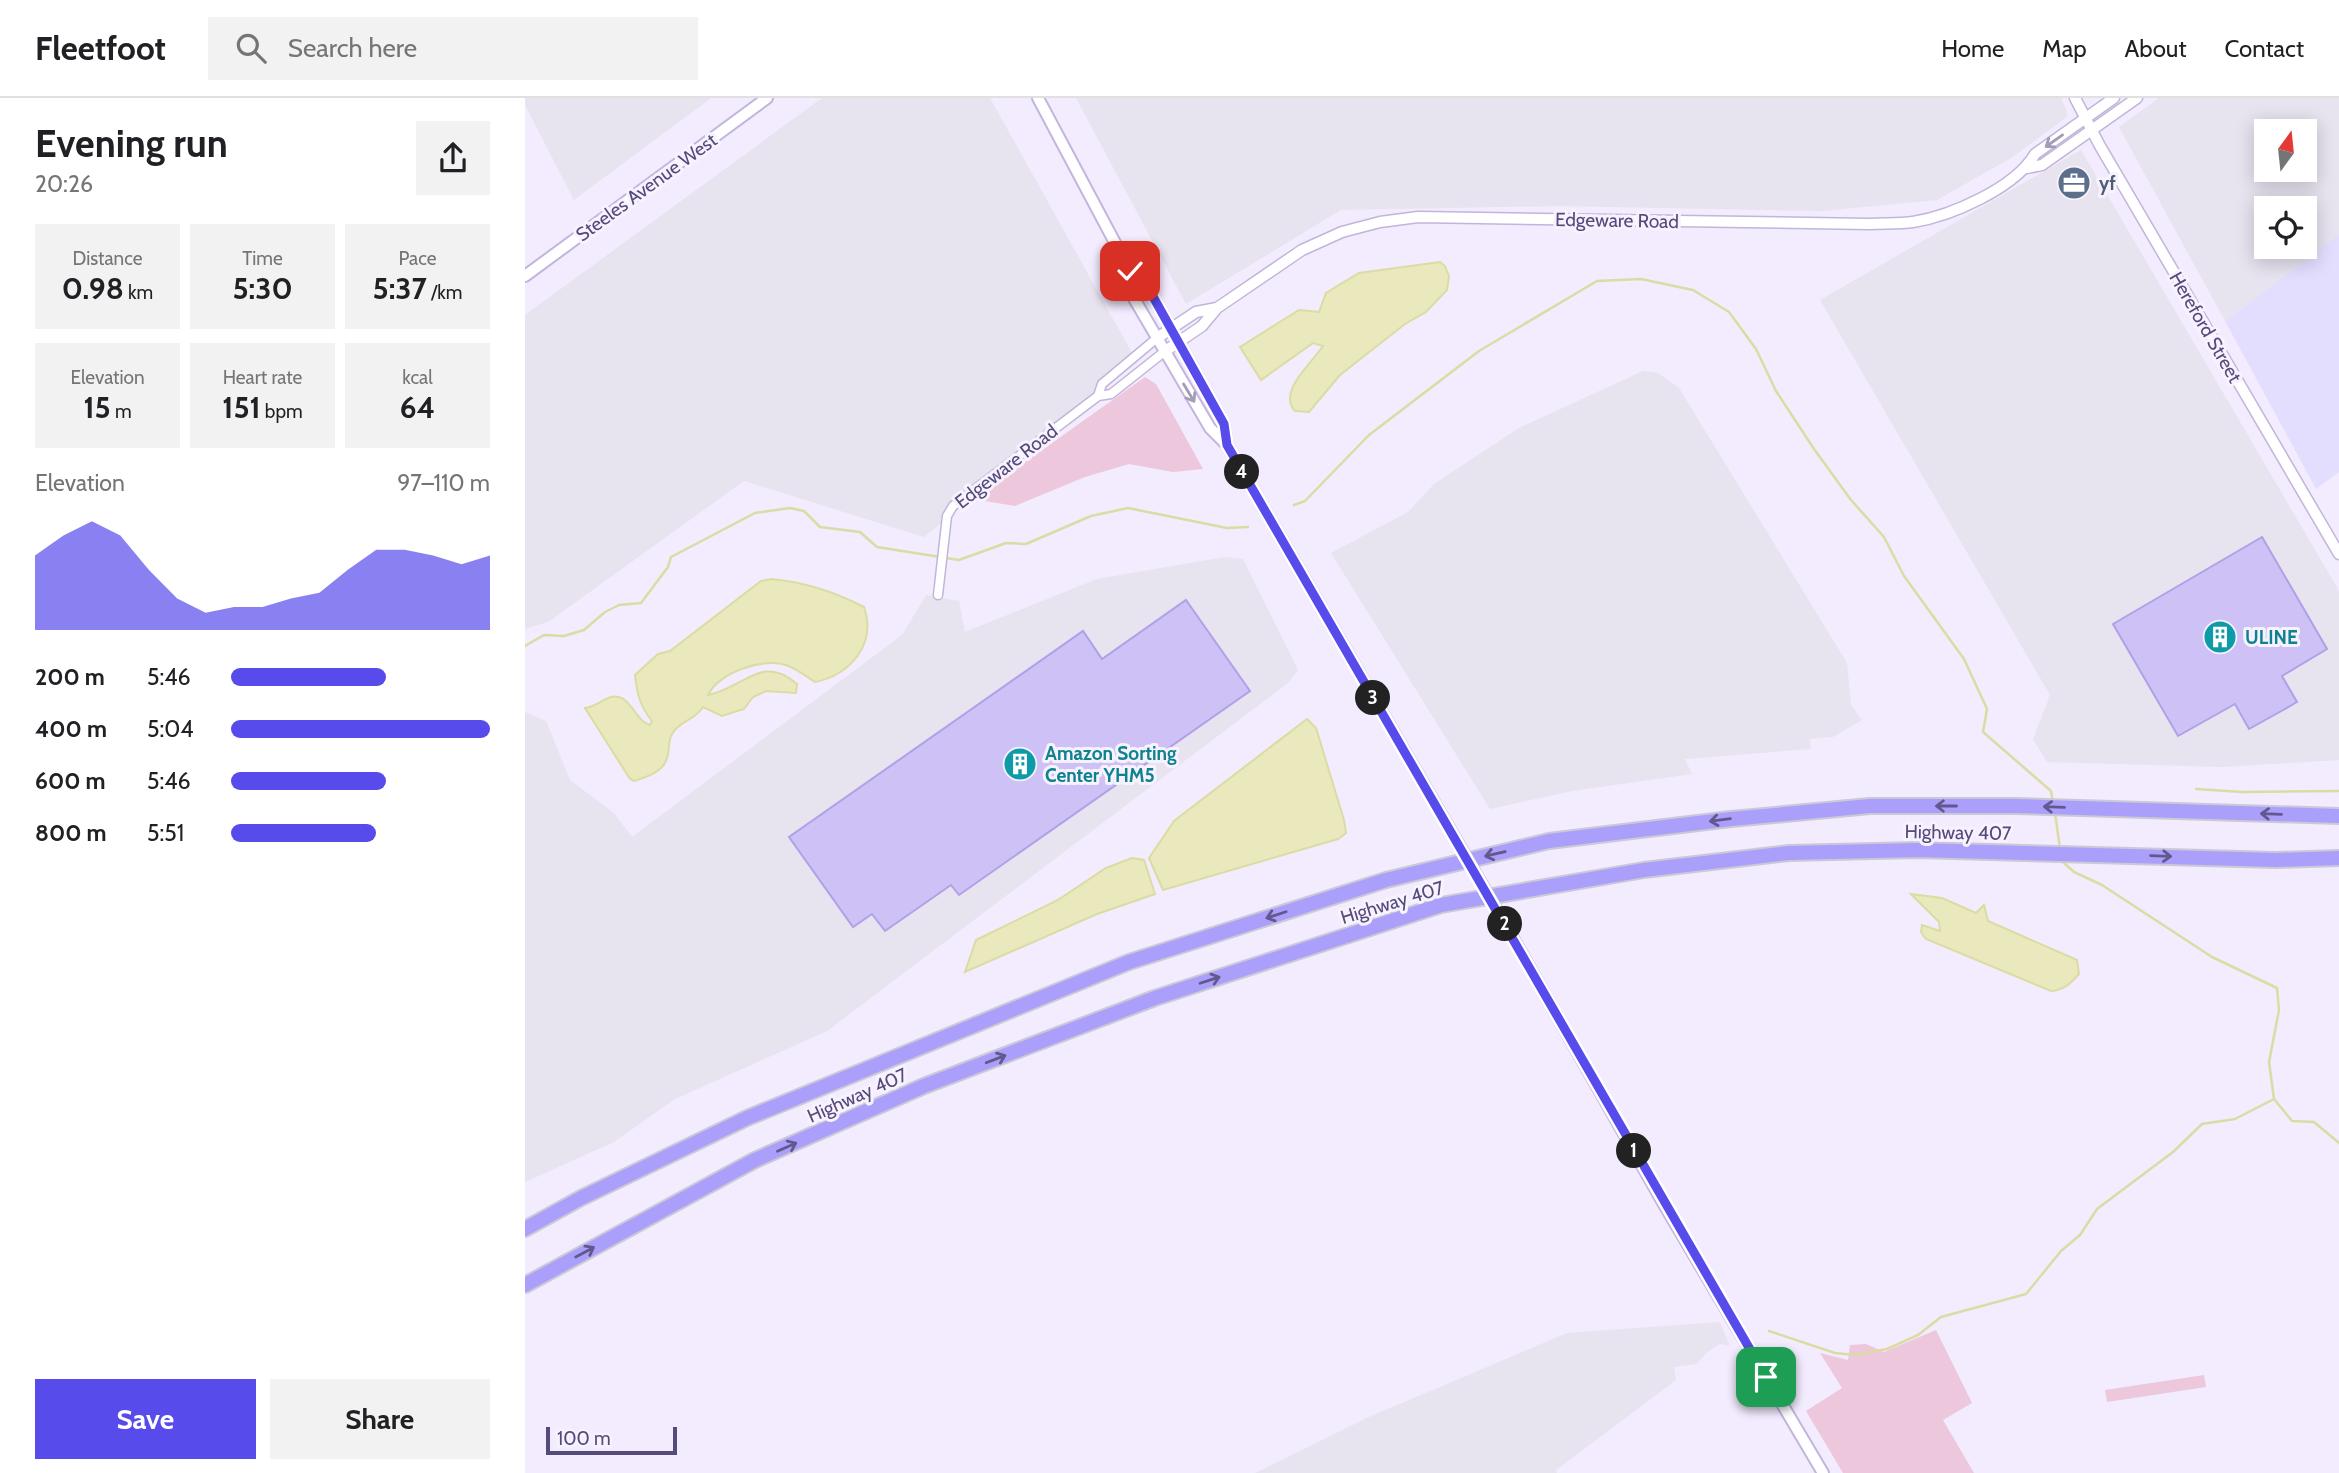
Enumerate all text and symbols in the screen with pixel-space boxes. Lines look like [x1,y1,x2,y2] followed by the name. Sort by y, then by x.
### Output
[208,17,698,80] search box
[35,28,166,68] text: Fleetfoot
[232,29,270,67] icon: search
[288,32,417,64] text: Search here
[1941,34,2004,63] text: Home
[2042,34,2087,63] text: Map
[2125,34,2187,63] text: About
[2225,34,2304,63] text: Contact
[2254,119,2317,182] north arrow
[2254,119,2317,259] map controls
[35,120,228,167] text: Evening run
[416,121,490,195] button: share
[571,128,722,246] street label: Steeles Avenue West
[2045,134,2064,148] one-way arrow
[2055,164,2093,202] office icon: yf
[35,170,93,198] text: 20:26
[2099,172,2116,195] place label: yf
[2254,196,2317,259] button: locate
[1555,208,1679,233] street label: Edgeware Road
[1100,241,1160,301] pin
[73,247,142,270] text: Distance
[242,247,283,270] text: Time
[399,247,436,270] text: Pace
[1111,252,1149,290] icon: check
[2165,268,2247,387] street label: Hereford Street
[62,270,124,307] text: 0.98
[232,270,293,307] text: 5:30
[373,270,427,307] text: 5:37
[124,281,153,304] text: km
[427,281,462,304] text: /km
[70,366,145,389] text: Elevation
[223,366,302,389] text: Heart rate
[402,366,433,389] text: kcal
[1182,383,1196,403] one-way arrow
[83,389,111,426] text: 15
[222,389,261,426] text: 151
[400,389,435,426] text: 64
[111,400,132,423] text: m
[261,400,303,423] text: bpm
[950,419,1062,514] street label: Edgeware Road
[1225,454,1259,490] pin: 4
[1236,460,1247,483] text: 4
[35,469,125,497] text: Elevation
[397,469,490,497] text: 97–110 m
[2201,618,2239,656] building icon: ULINE
[2245,626,2298,649] place label: ULINE
[35,663,105,691] text: 200 m
[147,663,191,691] text: 5:46
[1355,680,1391,716] pin: 3
[1367,686,1378,709] text: 3
[35,715,107,743] text: 400 m
[147,715,194,743] text: 5:04
[1045,742,1177,787] place label: Amazon Sorting Center YHM5
[1001,745,1039,783] building icon: Amazon Sorting Center YHM5
[35,767,106,795] text: 600 m
[147,767,191,795] text: 5:46
[1935,799,1958,813] one-way arrow
[2042,800,2065,814] one-way arrow
[2260,808,2283,821] one-way arrow
[1709,814,1731,827] one-way arrow
[35,819,107,847] text: 800 m
[147,819,184,847] text: 5:51
[1904,820,2012,845] street label: Highway 407
[1484,848,1507,861] one-way arrow
[2149,850,2172,863] one-way arrow
[1338,876,1447,929] street label: Highway 407
[1487,906,1523,942] pin: 2
[1265,910,1287,923] one-way arrow
[1499,912,1510,935] text: 2
[1198,973,1220,985] one-way arrow
[985,1051,1007,1064] one-way arrow
[804,1063,911,1128] street label: Highway 407
[1617,1134,1651,1168] pin: 1
[1630,1139,1637,1162] text: 1
[775,1140,797,1153] one-way arrow
[574,1245,595,1258] one-way arrow
[1736,1347,1796,1407] pin
[1747,1358,1785,1396] icon: arrive
[35,1379,256,1459] button: Save
[270,1379,490,1459] button: Share
[546,1424,677,1456] scale bar
[557,1427,611,1450] text: 100 m

